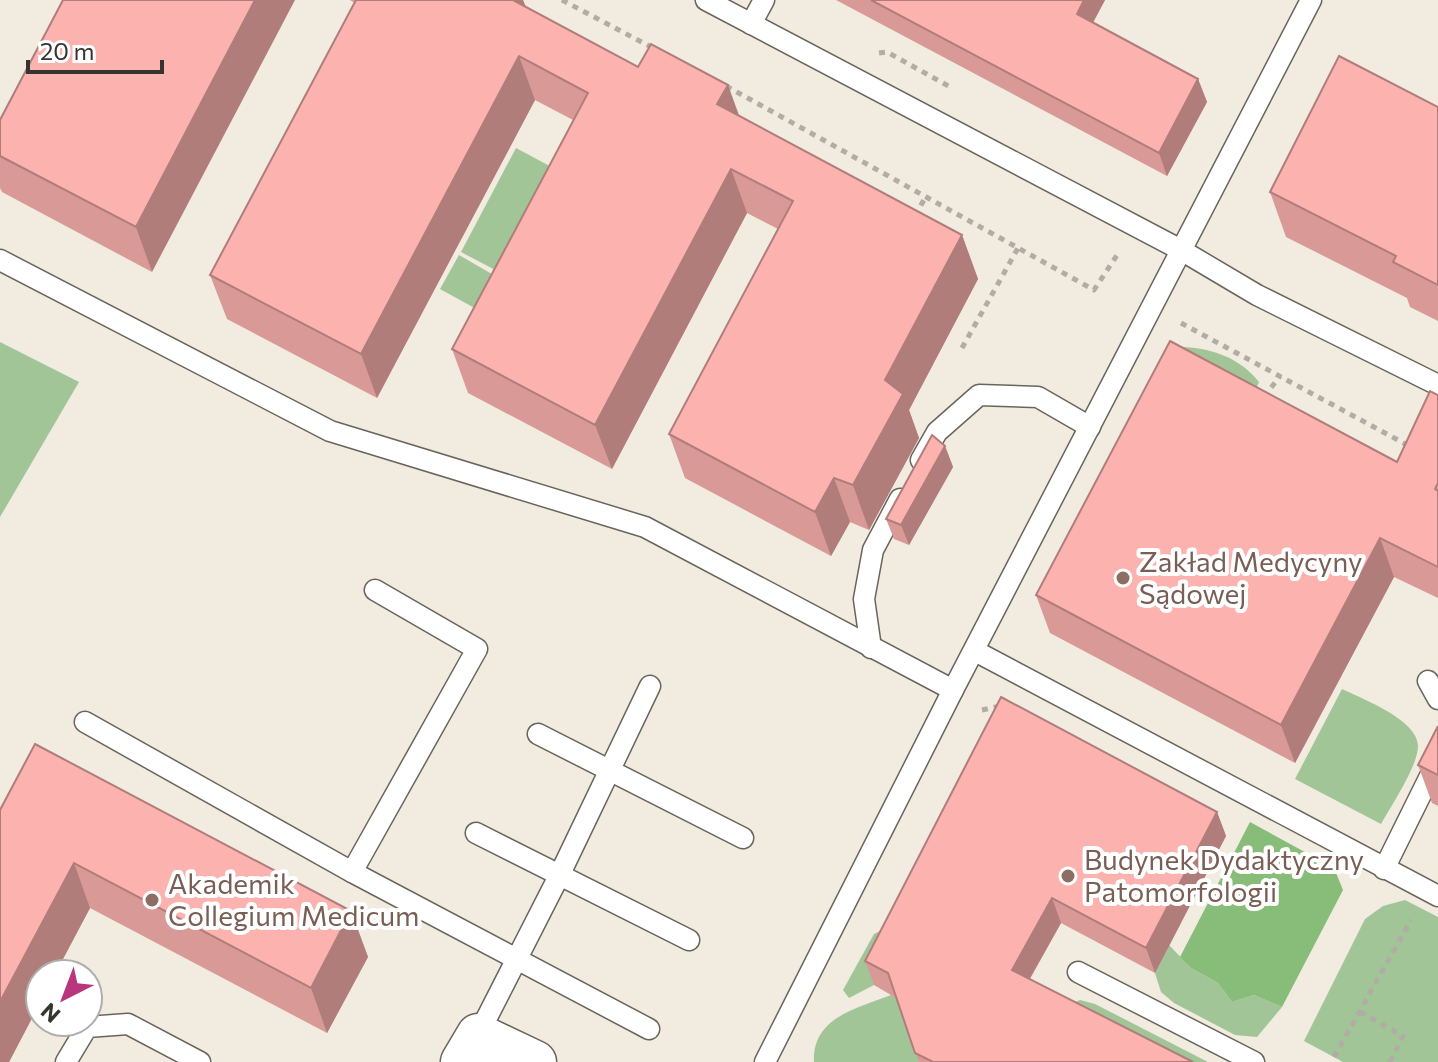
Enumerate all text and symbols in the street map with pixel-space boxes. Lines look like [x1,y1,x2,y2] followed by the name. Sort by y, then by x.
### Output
[28,24,162,74] scale bar
[40,36,94,65] text: 20 m
[1139,544,1362,610] place label: Zakład Medycyny Sądowej
[1114,569,1132,587] marker: Zakład Medycyny Sądowej
[1084,842,1364,908] place label: Budynek Dydaktyczny Patomorfologii
[168,866,420,932] place label: Akademik Collegium Medicum
[1059,867,1077,885] marker: Budynek Dydaktyczny Patomorfologii
[143,891,161,909] marker: Akademik Collegium Medicum
[24,958,104,1038] north arrow
[35,998,65,1029] text: N

